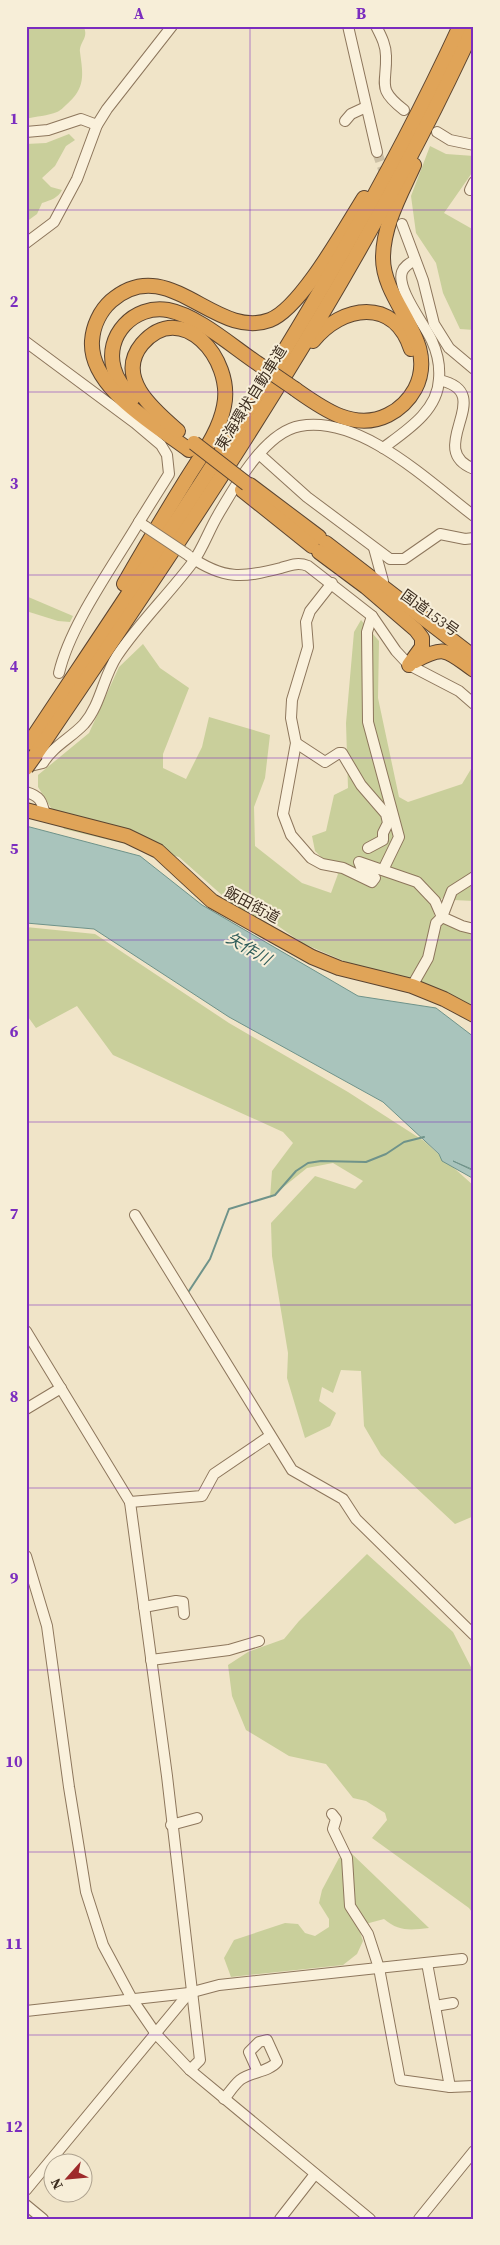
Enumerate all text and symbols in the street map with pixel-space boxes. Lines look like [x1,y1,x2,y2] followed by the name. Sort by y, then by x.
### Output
[134,2,145,24] text: A
[356,2,367,24] text: B
[10,107,18,129] text: 1
[10,290,19,312] text: 2
[210,341,291,454] street label: 東海環状自動車道
[10,472,19,494] text: 3
[397,584,464,641] street label: 国道153号
[10,655,19,677] text: 4
[10,837,19,859] text: 5
[221,881,284,928] street label: 飯田街道
[223,926,277,971] water label: 矢作川
[10,1020,19,1042] text: 6
[10,1202,19,1224] text: 7
[10,1385,18,1407] text: 8
[10,1567,19,1589] text: 9
[5,1750,23,1772] text: 10
[5,1932,23,1954] text: 11
[5,2115,23,2137] text: 12
[42,2152,92,2202] north arrow
[45,2175,68,2193] text: N

